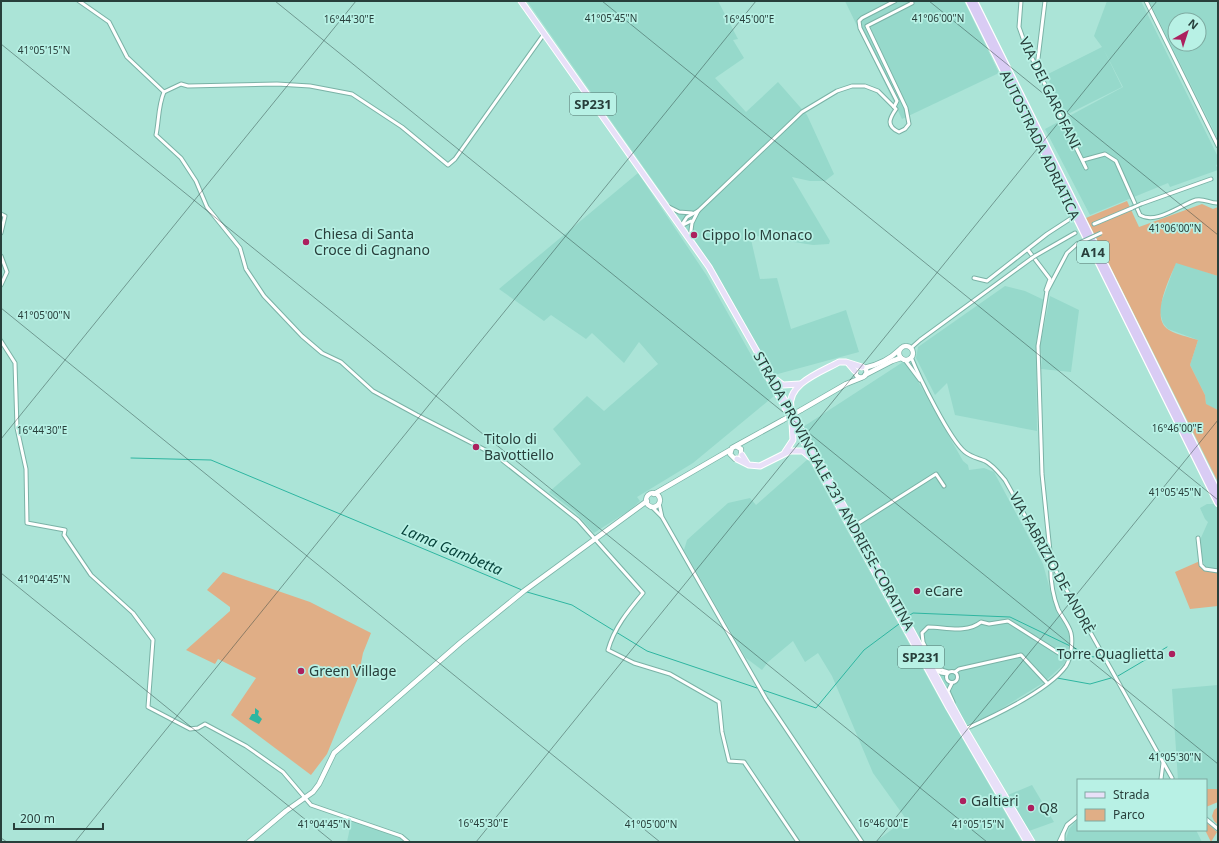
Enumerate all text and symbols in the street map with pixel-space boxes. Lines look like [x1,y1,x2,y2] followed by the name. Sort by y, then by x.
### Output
[585,11,637,25] text: 41°05'45"N
[912,11,964,25] text: 41°06'00"N
[324,12,374,26] text: 16°44'30"E
[724,12,774,26] text: 16°45'00"E
[1167,12,1207,52] north arrow
[1185,15,1202,32] text: N
[1015,34,1086,152] street label: VIA DEI GAROFANI
[18,43,70,57] text: 41°05'15"N
[996,67,1085,223] street label: AUTOSTRADA ADRIATICA
[570,93,616,115] road number: SP231
[1149,221,1201,235] text: 41°06'00"N
[314,224,430,259] place label: Chiesa di Santa Croce di Cagnano
[702,225,812,244] place label: Cippo lo Monaco
[689,230,699,240] marker: Cippo lo Monaco
[301,237,311,247] marker: Chiesa di Santa Croce di Cagnano
[1077,241,1109,263] road number: A14
[18,308,70,322] text: 41°05'00"N
[750,348,919,633] street label: STRADA PROVINCIALE 231 ANDRIESE-CORATINA
[1152,421,1202,435] text: 16°46'00"E
[17,423,67,437] text: 16°44'30"E
[484,429,554,464] place label: Titolo di Bavottiello
[471,442,481,452] marker: Titolo di Bavottiello
[1149,485,1201,499] text: 41°05'45"N
[1005,488,1099,637] street label: VIA FABRIZIO DE ANDRÈ
[399,519,506,580] water label: Lama Gambetta
[18,572,70,586] text: 41°04'45"N
[925,581,963,600] place label: eCare
[912,586,922,596] marker: eCare
[1057,644,1164,663] place label: Torre Quaglietta
[898,646,944,668] road number: SP231
[1167,649,1177,659] marker: Torre Quaglietta
[309,661,396,680] place label: Green Village
[296,666,306,676] marker: Green Village
[1149,750,1201,764] text: 41°05'30"N
[1077,779,1207,831] legend
[1113,786,1149,803] text: Strada
[971,791,1019,810] place label: Galtieri
[958,796,968,806] marker: Galtieri
[1039,798,1058,817] place label: Q8
[1026,803,1036,813] marker: Q8
[14,805,103,831] scale bar
[1113,806,1145,823] text: Parco
[20,810,55,827] text: 200 m
[458,816,508,830] text: 16°45'30"E
[858,816,908,830] text: 16°46'00"E
[298,817,350,831] text: 41°04'45"N
[625,817,677,831] text: 41°05'00"N
[952,817,1004,831] text: 41°05'15"N

